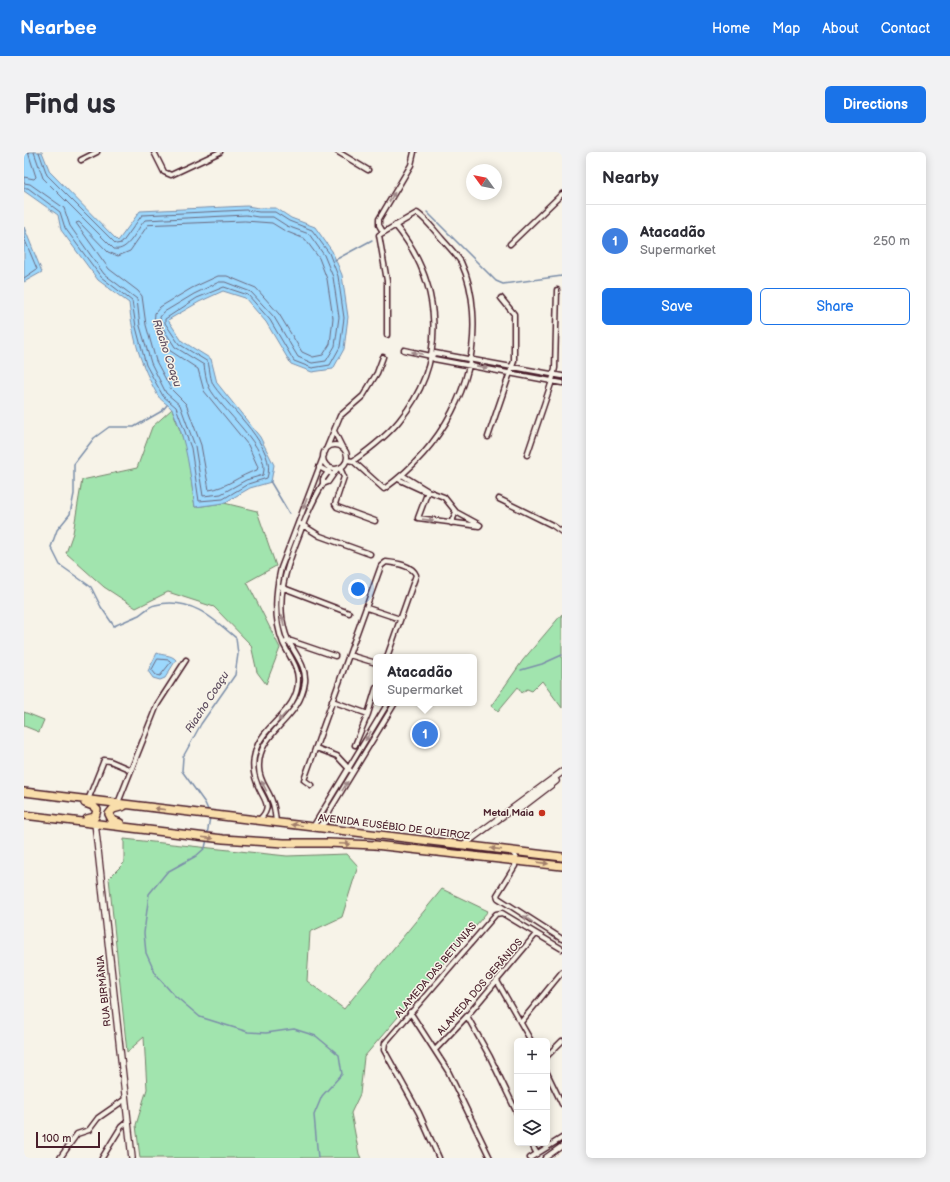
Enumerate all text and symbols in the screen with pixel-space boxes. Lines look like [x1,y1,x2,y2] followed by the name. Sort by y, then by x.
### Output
[20,17,97,40] text: Nearbee
[712,20,750,37] text: Home
[772,20,800,37] text: Map
[822,20,859,37] text: About
[881,20,930,37] text: Contact
[825,86,926,123] button: Directions
[24,88,116,121] text: Find us
[466,164,502,200] north arrow
[602,168,659,188] text: Nearby
[389,191,396,203] one-way arrow
[640,223,705,242] text: Atacadão
[612,233,618,249] text: 1
[873,233,910,249] text: 250 m
[640,242,716,258] text: Supermarket
[602,288,752,325] button: Save
[760,288,910,325] button: Share
[150,318,184,388] water label: Riacho Coaçu
[411,350,424,356] one-way arrow
[476,364,488,370] one-way arrow
[302,498,308,510] one-way arrow
[422,517,434,523] one-way arrow
[348,579,368,599] your location
[279,615,285,627] one-way arrow
[373,654,477,706] popup
[387,663,453,682] text: Atacadão
[182,669,232,735] water label: Riacho Coaçu
[387,682,463,698] text: Supermarket
[278,712,287,721] one-way arrow
[412,719,438,749] pin: 1
[364,731,372,741] one-way arrow
[261,780,267,791] one-way arrow
[341,781,349,791] one-way arrow
[154,806,167,812] one-way arrow
[483,807,534,819] place label: Metal Maia
[537,808,547,818] marker: Metal Maia
[317,812,471,842] street label: AVENIDA EUSÉBIO DE QUEIROZ
[291,822,303,828] one-way arrow
[202,834,214,841] one-way arrow
[339,840,351,847] one-way arrow
[489,846,502,852] one-way arrow
[537,860,549,867] one-way arrow
[523,916,534,923] one-way arrow
[393,920,479,1020] street label: ALAMEDA DAS BETUNIAS
[434,936,525,1038] street label: ALAMEDA DOS GERÂNIOS
[93,954,114,1027] street label: RUA BIRMÂNIA
[514,1038,550,1146] map controls
[514,1038,550,1074] button: +
[514,1074,550,1110] button: −
[514,1110,550,1146] button: layers
[36,1130,100,1149] scale bar
[42,1132,71,1145] text: 100 m

